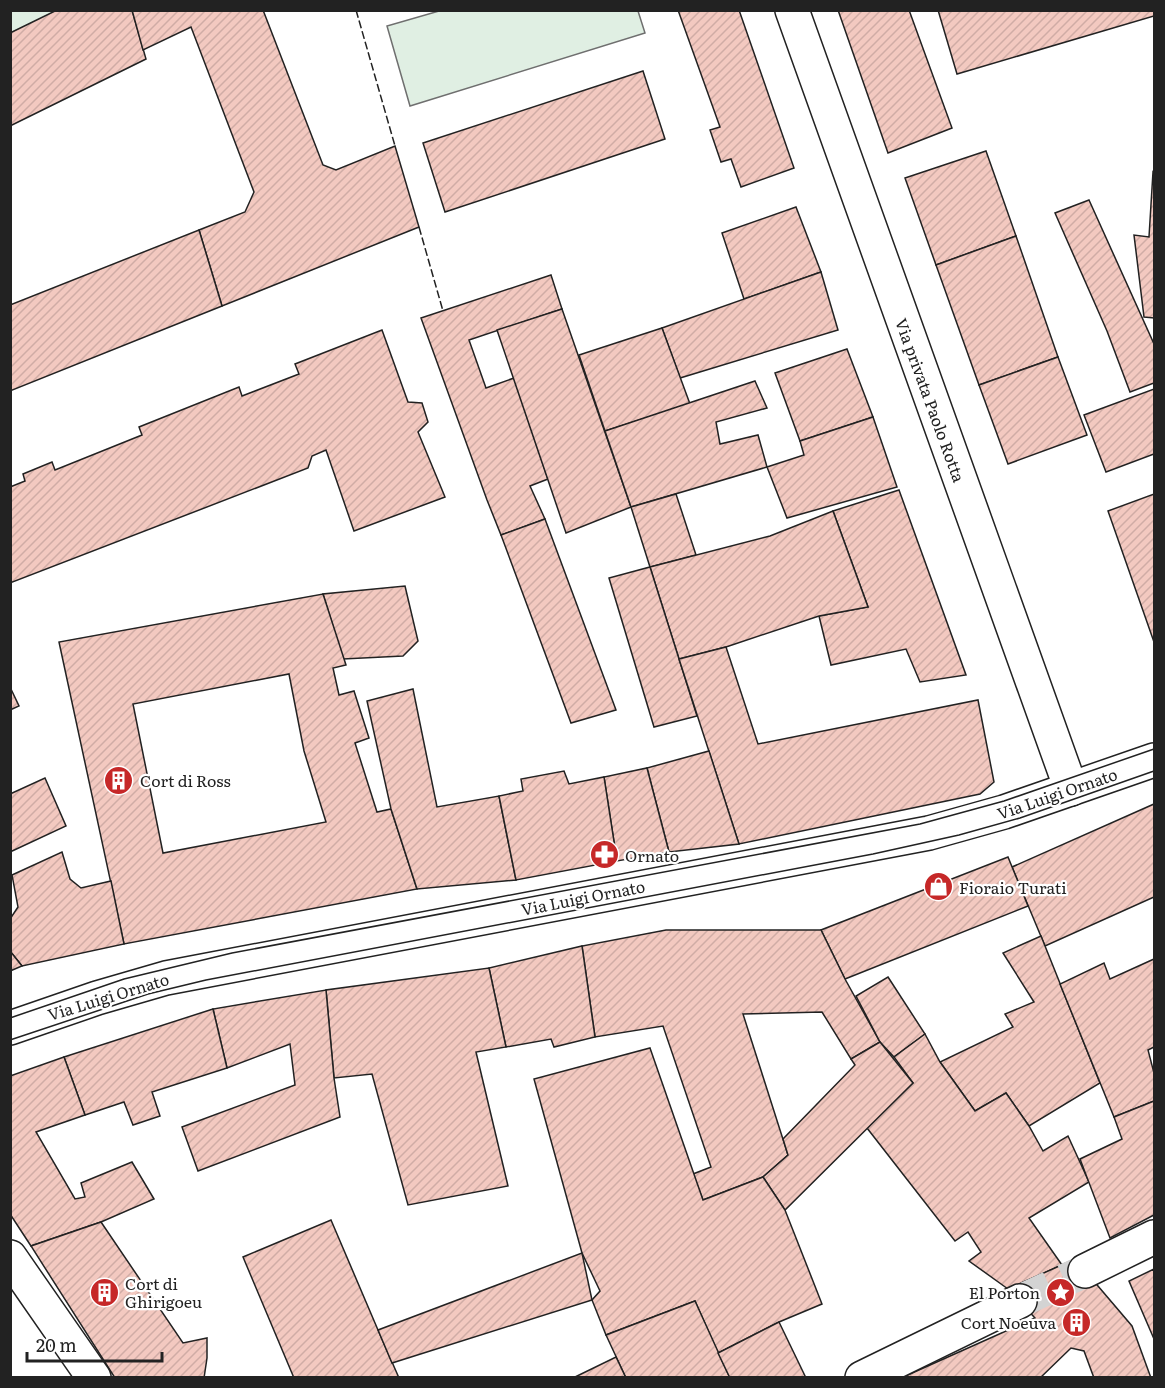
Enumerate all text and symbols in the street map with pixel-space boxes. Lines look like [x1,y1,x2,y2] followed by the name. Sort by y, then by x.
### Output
[890,315,972,486] street label: Via privata Paolo Rotta
[994,761,1120,825] street label: Via Luigi Ornato
[103,764,135,796] building icon: Cort di Ross
[140,768,231,792] place label: Cort di Ross
[588,839,620,871] pharmacy icon: Ornato
[625,843,679,867] place label: Ornato
[922,871,954,903] shop icon: Fioraio Turati
[519,873,647,921] street label: Via Luigi Ornato
[959,875,1067,899] place label: Fioraio Turati
[44,966,172,1026] street label: Via Luigi Ornato
[125,1271,202,1313] place label: Cort di Ghirigoeu
[88,1276,120,1308] building icon: Cort di Ghirigoeu
[1045,1276,1077,1308] place icon: El Porton
[969,1280,1040,1304] place label: El Porton
[1061,1306,1093,1338] building icon: Cort Noeuva
[961,1310,1056,1334] place label: Cort Noeuva
[27,1325,162,1363] scale bar
[36,1331,77,1358] text: 20 m

